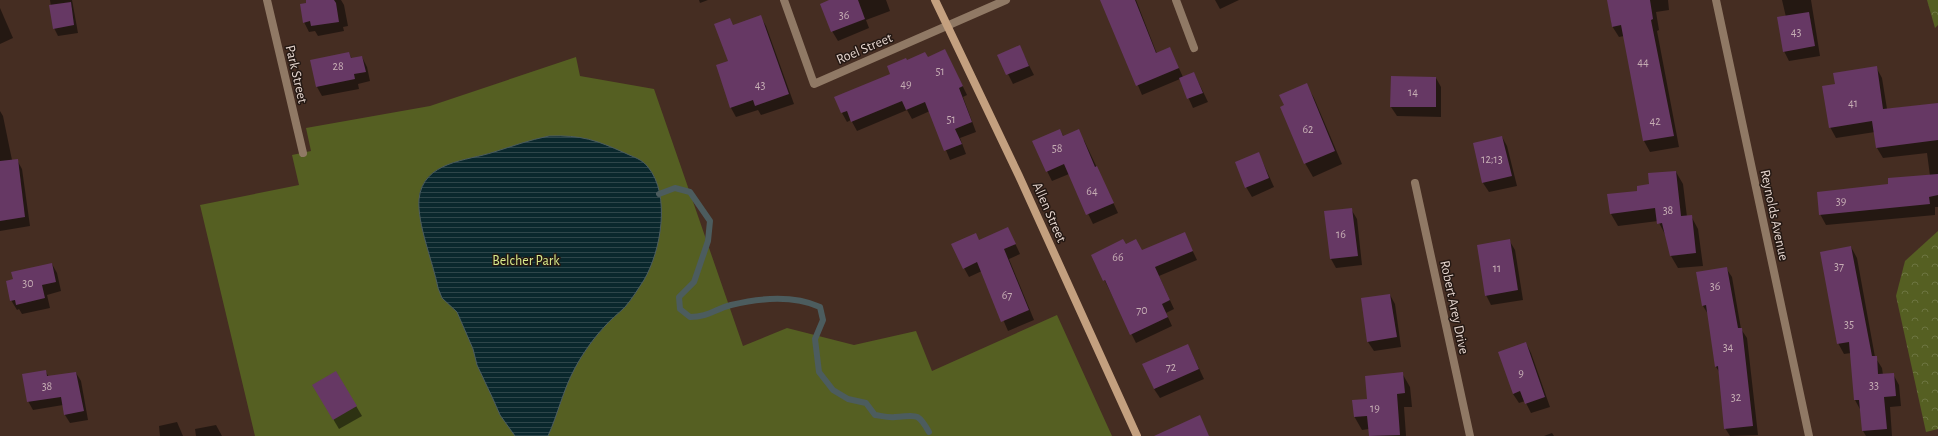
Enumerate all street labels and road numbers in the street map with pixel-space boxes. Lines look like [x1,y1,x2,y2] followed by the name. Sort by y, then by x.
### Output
[834,31,895,67] street label: Roel Street
[283,44,310,105] street label: Park Street
[1758,168,1791,262] street label: Reynolds Avenue
[1030,180,1069,245] street label: Allen Street
[1437,259,1471,355] street label: Robert Arey Drive

